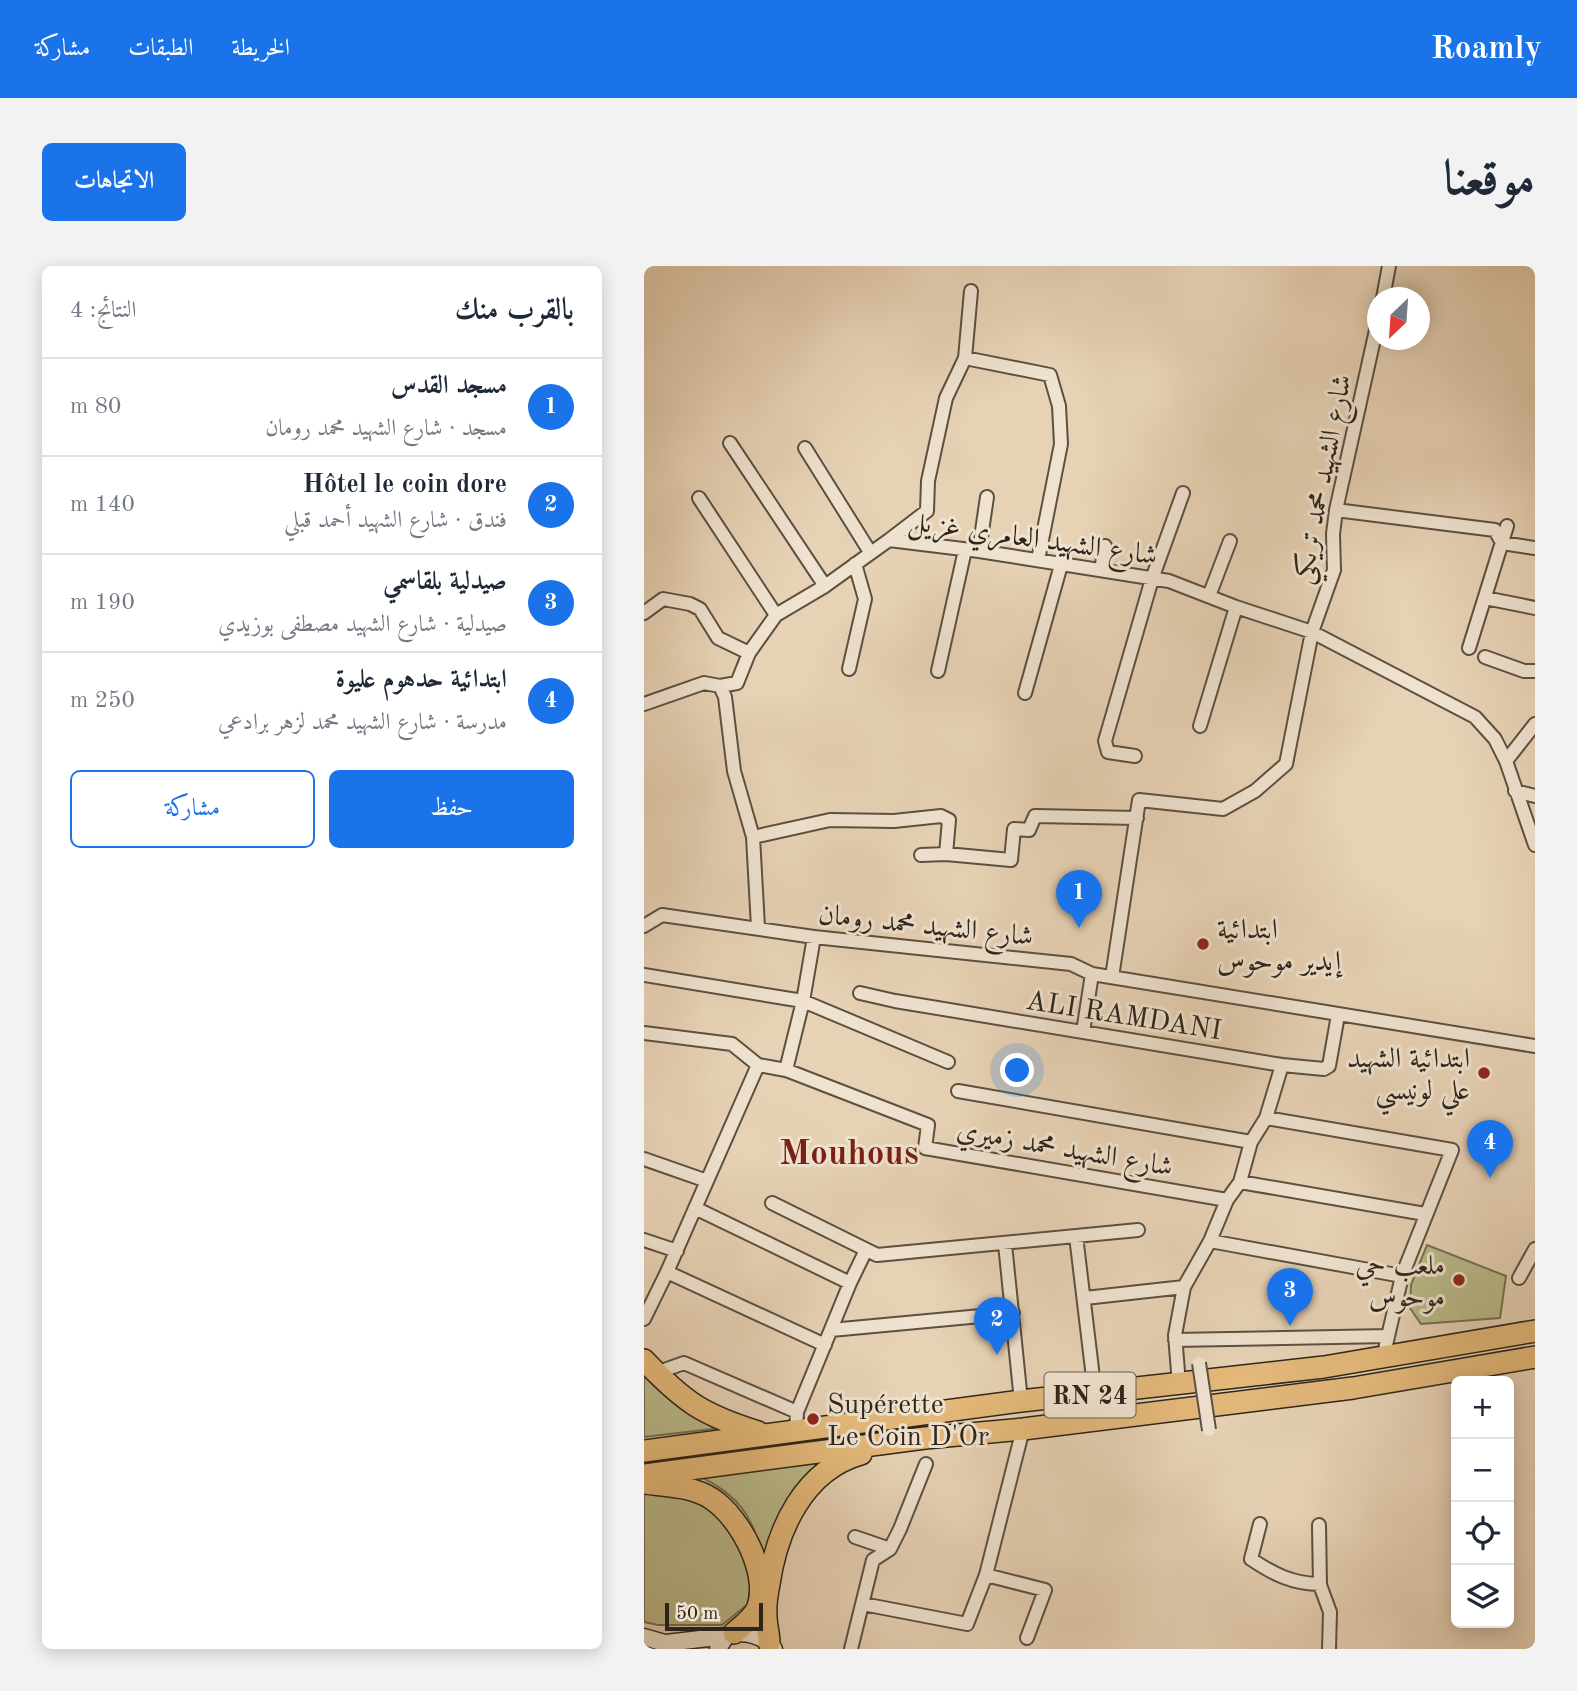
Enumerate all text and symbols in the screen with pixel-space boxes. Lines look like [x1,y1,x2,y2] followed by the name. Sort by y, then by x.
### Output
[1431,33,1542,66] text: Roamly
[35,37,90,61] text: مشاركة
[128,37,194,61] text: الطبقات
[232,37,290,61] text: الخريطة
[42,143,186,221] button: الاتجاهات
[1443,157,1535,206] text: موقعنا
[1367,287,1430,350] north arrow
[455,296,574,326] text: بالقرب منك
[70,299,137,322] text: النتائج: 4
[1288,372,1367,588] street label: شارع الشهيد محمد تريكي
[391,373,507,399] text: مسجد القدس
[70,395,121,418] text: 80 m
[544,395,558,418] text: 1
[265,417,507,440] text: مسجد · شارع الشهيد محمد رومان
[303,472,507,498] text: Hôtel le coin dore
[70,493,135,516] text: 140 m
[544,493,558,516] text: 2
[284,509,507,532] text: فندق · شارع الشهيد أحمد قبلي
[905,509,1159,578] street label: شارع الشهيد العامري غزيل
[383,569,507,595] text: صيدلية بلقاسمي
[70,591,135,614] text: 190 m
[544,591,558,614] text: 3
[218,613,507,636] text: صيدلية · شارع الشهيد مصطفى بوزيدي
[335,667,507,693] text: ابتدائية حدهوم عليوة
[70,689,135,712] text: 250 m
[544,689,558,712] text: 4
[218,711,507,734] text: مدرسة · شارع الشهيد محمد لزهر برادعي
[70,770,315,848] button: مشاركة
[329,770,574,848] button: حفظ
[1056,870,1102,928] pin: 1
[816,902,1035,959] street label: شارع الشهيد محمد رومان
[1217,917,1343,979] place label: ابتدائية إيدير موحوس
[1195,936,1211,952] marker: ابتدائية إيدير موحوس
[1024,988,1223,1046] street label: ALI RAMDANI
[1347,1046,1470,1116] place label: ابتدائية الشهيد علي لونيسي
[1000,1053,1034,1087] your location
[1476,1065,1492,1081] marker: ابتدائية الشهيد علي لونيسي
[953,1117,1175,1190] street label: شارع الشهيد محمد زميري
[1467,1120,1513,1178] pin: 4
[779,1137,919,1172] district label: Mouhous
[1355,1253,1445,1314] place label: ملعب حي موحوس
[1267,1268,1313,1326] pin: 3
[1451,1272,1467,1288] marker: ملعب حي موحوس
[974,1297,1020,1355] pin: 2
[1044,1372,1136,1418] road number: RN 24
[1451,1376,1514,1628] map controls
[1451,1376,1514,1439] button: +
[827,1392,989,1452] place label: Supérette Le Coin D'Or
[805,1411,821,1427] marker: Supérette Le Coin D'Or
[1451,1439,1514,1502] button: −
[1451,1502,1514,1565] button: locate
[1451,1565,1514,1628] button: layers
[665,1600,763,1632] scale bar
[676,1605,718,1624] text: 50 m

